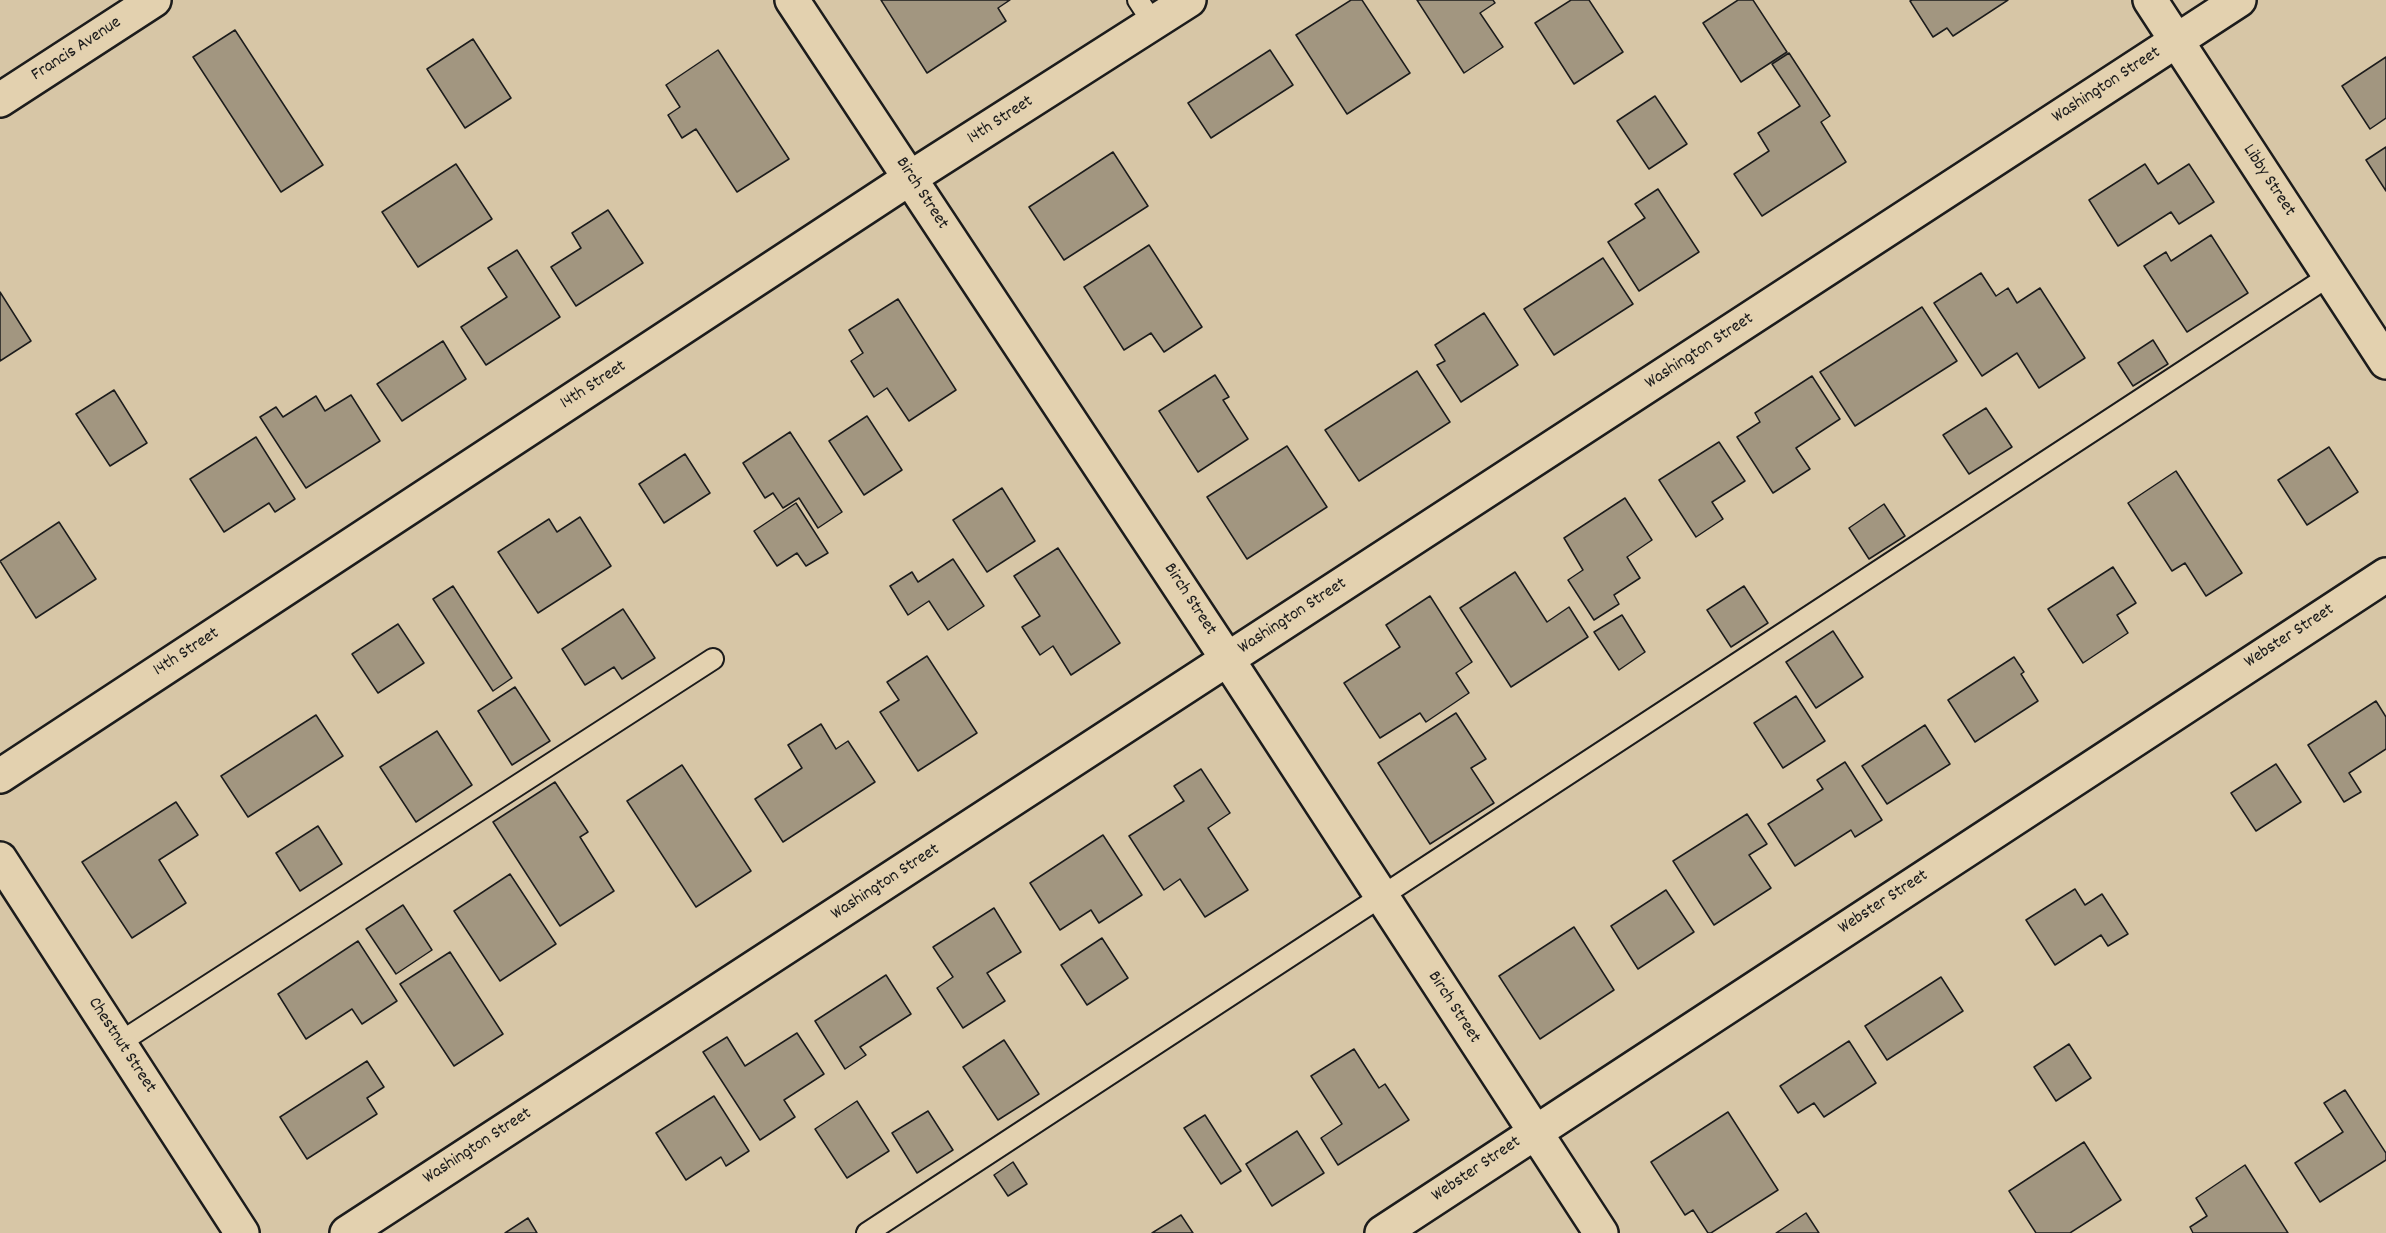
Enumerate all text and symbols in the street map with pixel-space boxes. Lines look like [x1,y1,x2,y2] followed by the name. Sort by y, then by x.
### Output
[28,13,126,87] street label: Francis Avenue
[2049,43,2165,129] street label: Washington Street
[964,92,1038,150] street label: 14th Street
[2237,141,2299,221] street label: Libby Street
[890,154,952,234] street label: Birch Street
[1642,309,1758,395] street label: Washington Street
[557,357,631,415] street label: 14th Street
[1158,560,1220,640] street label: Birch Street
[1235,574,1351,660] street label: Washington Street
[2241,600,2339,674] street label: Webster Street
[150,624,224,682] street label: 14th Street
[828,840,944,926] street label: Washington Street
[1835,866,1933,940] street label: Webster Street
[1422,968,1484,1048] street label: Birch Street
[82,994,160,1098] street label: Chestnut Street
[420,1104,536,1190] street label: Washington Street
[1428,1132,1526,1208] street label: Webster Street

